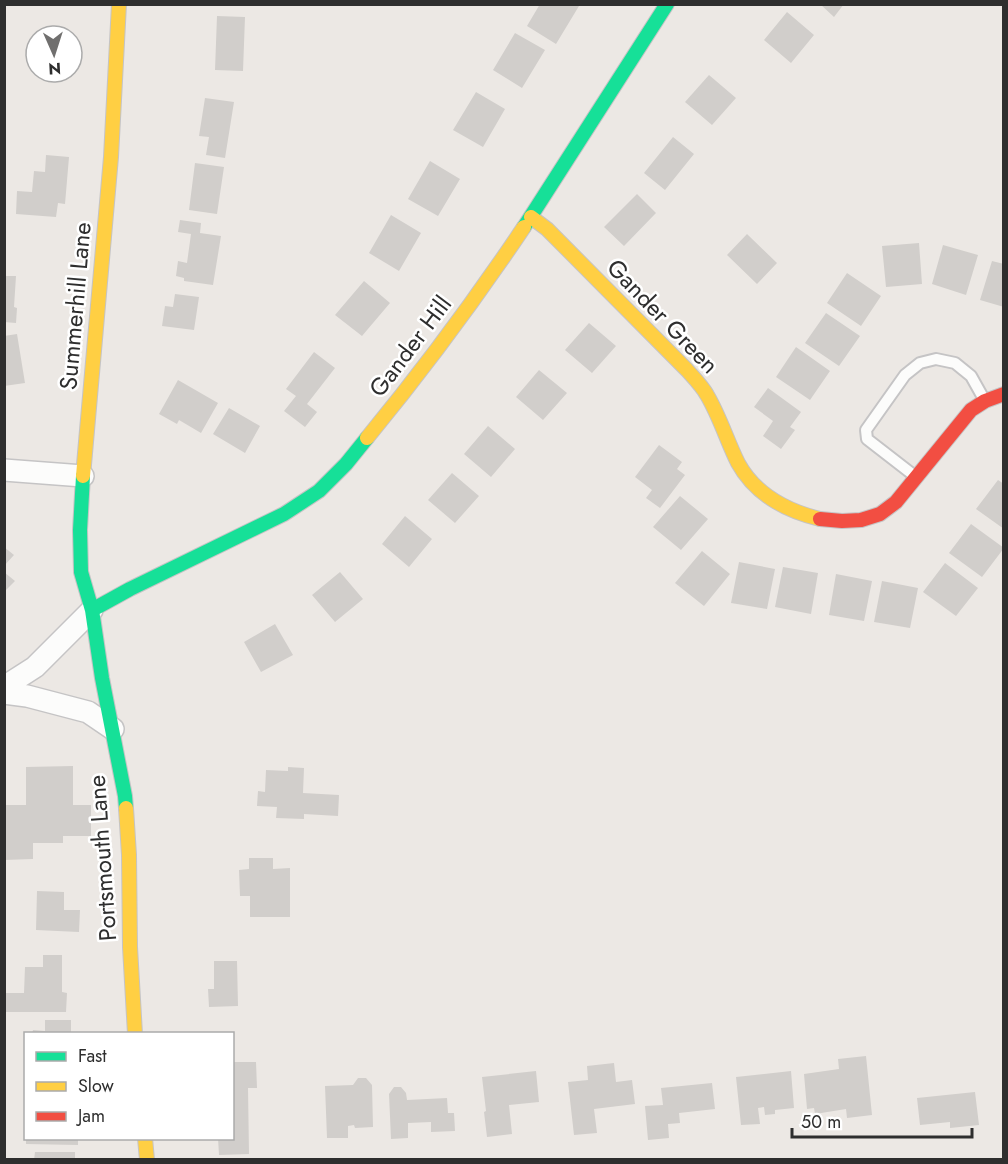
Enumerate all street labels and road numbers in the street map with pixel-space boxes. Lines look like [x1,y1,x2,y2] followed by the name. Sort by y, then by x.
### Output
[50,221,100,391] street label: Summerhill Lane
[599,251,727,381] street label: Gander Green
[360,288,460,404] street label: Gander Hill
[79,774,125,942] street label: Portsmouth Lane

